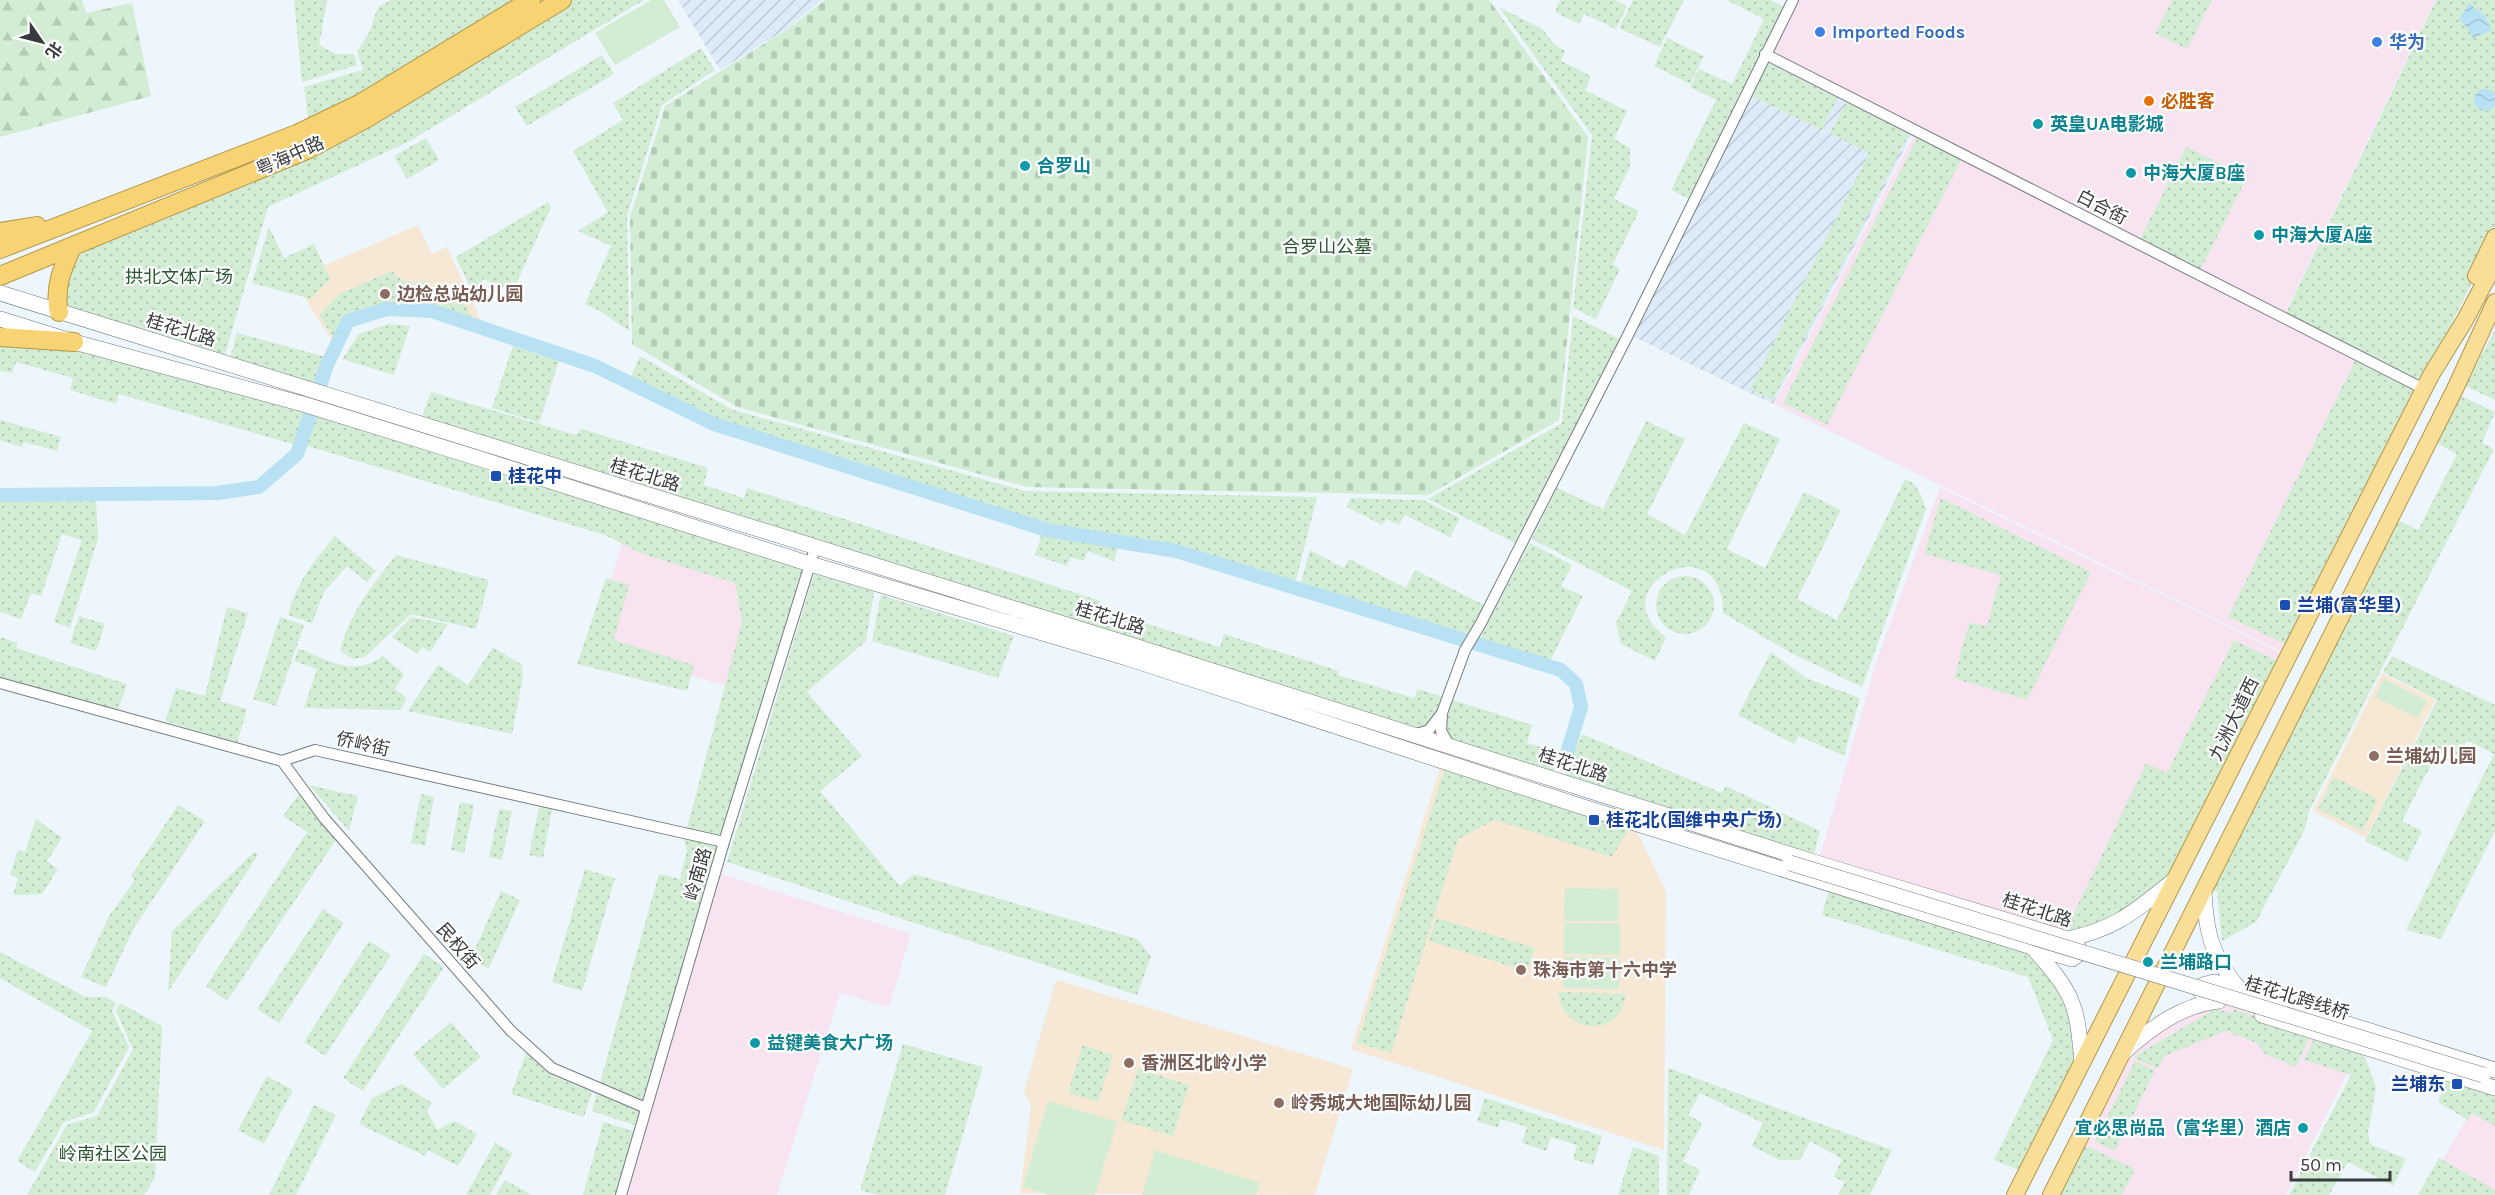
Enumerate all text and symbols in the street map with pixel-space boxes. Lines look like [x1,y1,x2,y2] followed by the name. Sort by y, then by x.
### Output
[12,12,72,72] north arrow
[1832,21,1965,43] place label: Imported Foods
[1813,25,1827,39] marker: Imported Foods
[2389,31,2425,53] place label: 华为
[2370,35,2384,49] marker: 华为
[42,38,66,62] text: 北
[2161,90,2215,112] place label: 必胜客
[2142,94,2156,108] marker: 必胜客
[2050,113,2164,135] place label: 英皇UA电影城
[2031,117,2045,131] marker: 英皇UA电影城
[253,131,327,181] street label: 粤海中路
[1037,155,1091,177] place label: 合罗山
[1018,159,1032,173] marker: 合罗山
[2143,162,2245,184] place label: 中海大厦B座
[2124,166,2138,180] marker: 中海大厦B座
[2073,185,2131,229] street label: 白合街
[2271,224,2372,246] place label: 中海大厦A座
[2252,228,2266,242] marker: 中海大厦A座
[1282,236,1372,258] park label: 合罗山公墓
[125,266,233,288] park label: 拱北文体广场
[397,283,523,305] place label: 边检总站幼儿园
[378,287,392,301] marker: 边检总站幼儿园
[143,309,219,351] street label: 桂花北路
[607,454,683,496] street label: 桂花北路
[508,465,562,487] place label: 桂花中
[489,469,503,483] marker: 桂花中
[2297,594,2401,616] place label: 兰埔(富华里)
[1072,597,1148,639] street label: 桂花北路
[2278,598,2292,612] marker: 兰埔(富华里)
[2204,674,2264,764] street label: 九洲大道西
[334,727,392,761] street label: 侨岭街
[1535,743,1611,787] street label: 桂花北路
[2386,745,2476,767] place label: 兰埔幼儿园
[2367,749,2381,763] marker: 兰埔幼儿园
[1606,809,1782,831] place label: 桂花北(国维中央广场)
[1587,813,1601,827] marker: 桂花北(国维中央广场)
[680,845,716,903] street label: 岭南路
[1999,888,2075,932] street label: 桂花北路
[432,918,484,974] street label: 民权街
[2160,951,2232,973] place label: 兰埔路口
[2141,955,2155,969] marker: 兰埔路口
[1533,959,1677,981] place label: 珠海市第十六中学
[1514,963,1528,977] marker: 珠海市第十六中学
[2242,972,2352,1024] street label: 桂花北跨线桥
[767,1032,893,1054] place label: 益键美食大广场
[748,1036,762,1050] marker: 益键美食大广场
[1141,1052,1267,1074] place label: 香洲区北岭小学
[1122,1056,1136,1070] marker: 香洲区北岭小学
[2391,1073,2445,1095] place label: 兰埔东
[2450,1077,2464,1091] marker: 兰埔东
[1291,1092,1471,1114] place label: 岭秀城大地国际幼儿园
[1272,1096,1286,1110] marker: 岭秀城大地国际幼儿园
[2075,1117,2291,1139] place label: 宜必思尚品（富华里）酒店
[2296,1121,2310,1135] marker: 宜必思尚品（富华里）酒店
[59,1143,167,1165] park label: 岭南社区公园
[2291,1144,2390,1182] scale bar
[2300,1154,2342,1176] text: 50 m

